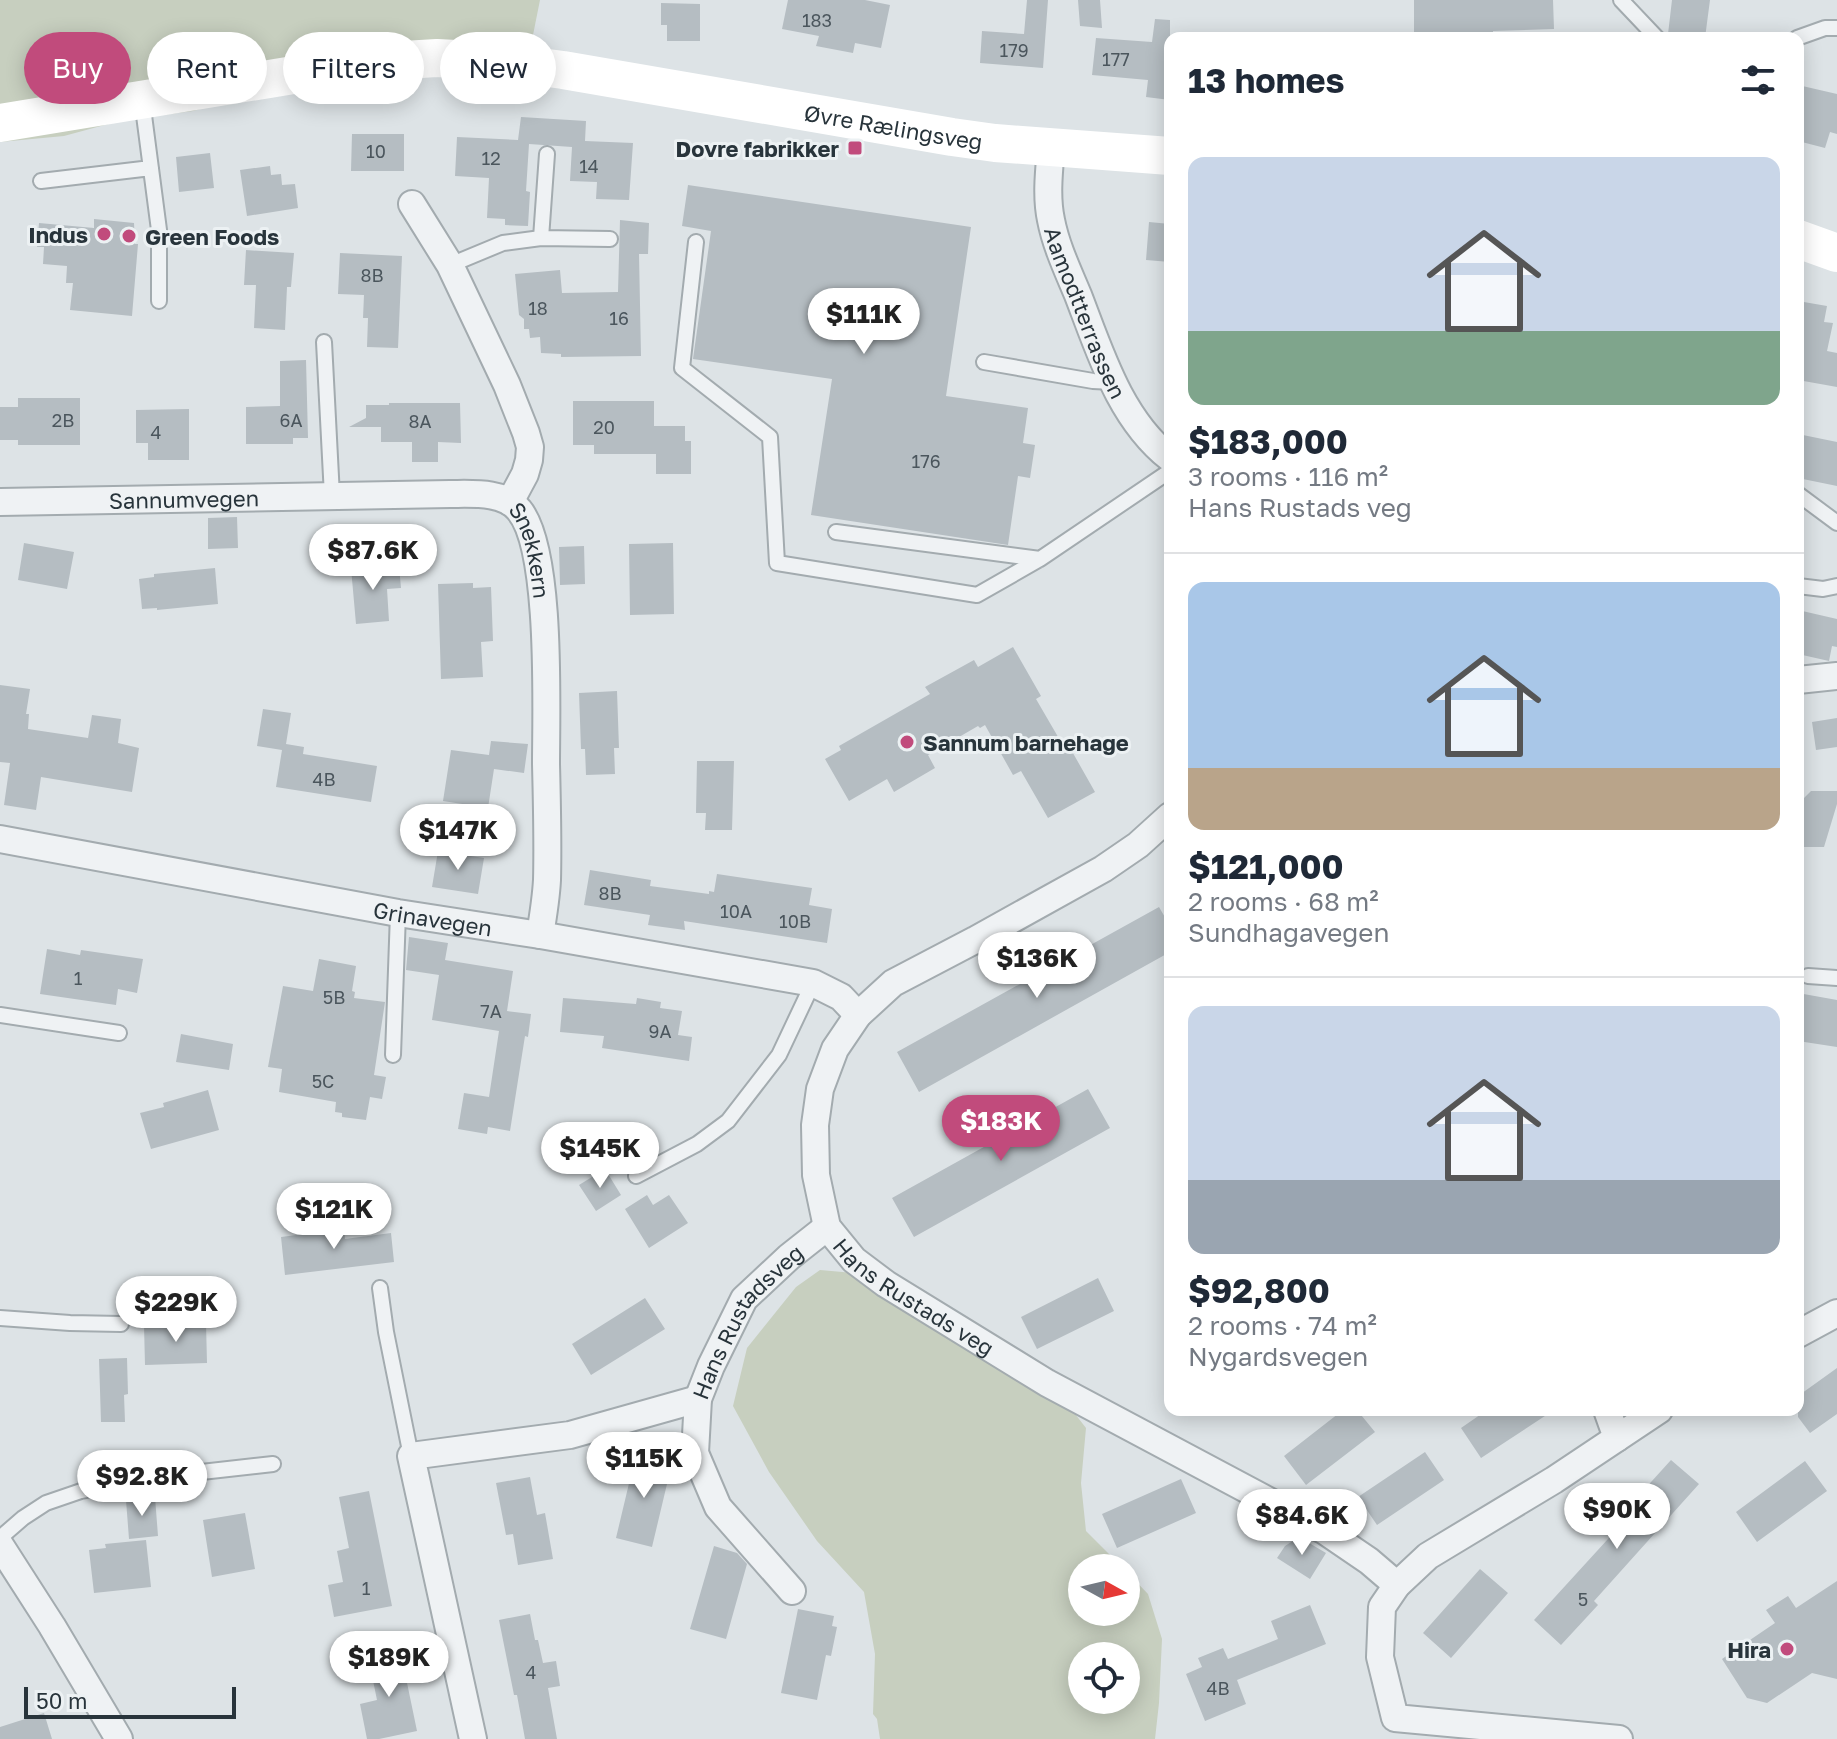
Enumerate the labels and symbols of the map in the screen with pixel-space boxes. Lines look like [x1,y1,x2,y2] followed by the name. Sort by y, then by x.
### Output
[802,9,832,31] house number: 183
[999,39,1029,61] house number: 179
[1102,48,1130,70] house number: 177
[802,98,984,155] street label: Øvre Rælingsveg
[675,135,839,162] place label: Dovre fabrikker
[846,139,864,157] marker: Dovre fabrikker
[366,140,386,162] house number: 10
[481,147,501,169] house number: 12
[579,155,599,177] house number: 14
[28,221,88,248] place label: Indus
[145,223,279,250] place label: Green Foods
[1039,224,1132,403] street label: Aamodtterrassen
[95,225,113,243] marker: Indus
[120,227,138,245] marker: Green Foods
[360,264,384,286] house number: 8B
[808,288,920,356] pin: $111K
[528,297,548,319] house number: 18
[609,307,629,329] house number: 16
[52,409,74,431] house number: 2B
[280,409,302,431] house number: 6A
[408,410,432,432] house number: 8A
[593,416,615,438] house number: 20
[151,421,162,443] house number: 4
[911,450,941,472] house number: 176
[109,484,259,514] street label: Sannumvegen
[504,496,556,600] street label: Snekkern
[308,524,438,592] pin: $87.6K
[923,729,1129,756] place label: Sannum barnehage
[898,733,916,751] marker: Sannum barnehage
[312,768,336,790] house number: 4B
[402,804,514,872] pin: $147K
[598,882,622,904] house number: 8B
[371,895,494,941] street label: Grinavegen
[720,900,752,922] house number: 10A
[779,910,811,932] house number: 10B
[981,932,1093,1000] pin: $136K
[74,967,83,989] house number: 1
[323,986,345,1008] house number: 5B
[480,1000,502,1022] house number: 7A
[649,1020,671,1042] house number: 9A
[312,1070,334,1092] house number: 5C
[945,1095,1057,1163] pin: $183K
[544,1122,656,1190] pin: $145K
[278,1183,390,1251] pin: $121K
[828,1232,999,1361] street label: Hans Rustads veg
[686,1238,808,1403] street label: Hans Rustadsveg
[120,1276,232,1344] pin: $229K
[588,1432,700,1500] pin: $115K
[77,1450,207,1518] pin: $92.8K
[1570,1483,1664,1551] pin: $90K
[1237,1489,1367,1557] pin: $84.6K
[1068,1554,1140,1626] north arrow
[362,1577,371,1599] house number: 1
[1578,1588,1588,1610] house number: 5
[333,1631,445,1699] pin: $189K
[1727,1636,1771,1663] place label: Hira
[1778,1640,1796,1658] marker: Hira
[526,1661,537,1683] house number: 4
[1206,1677,1230,1699] house number: 4B
[24,1683,236,1719] scale bar

